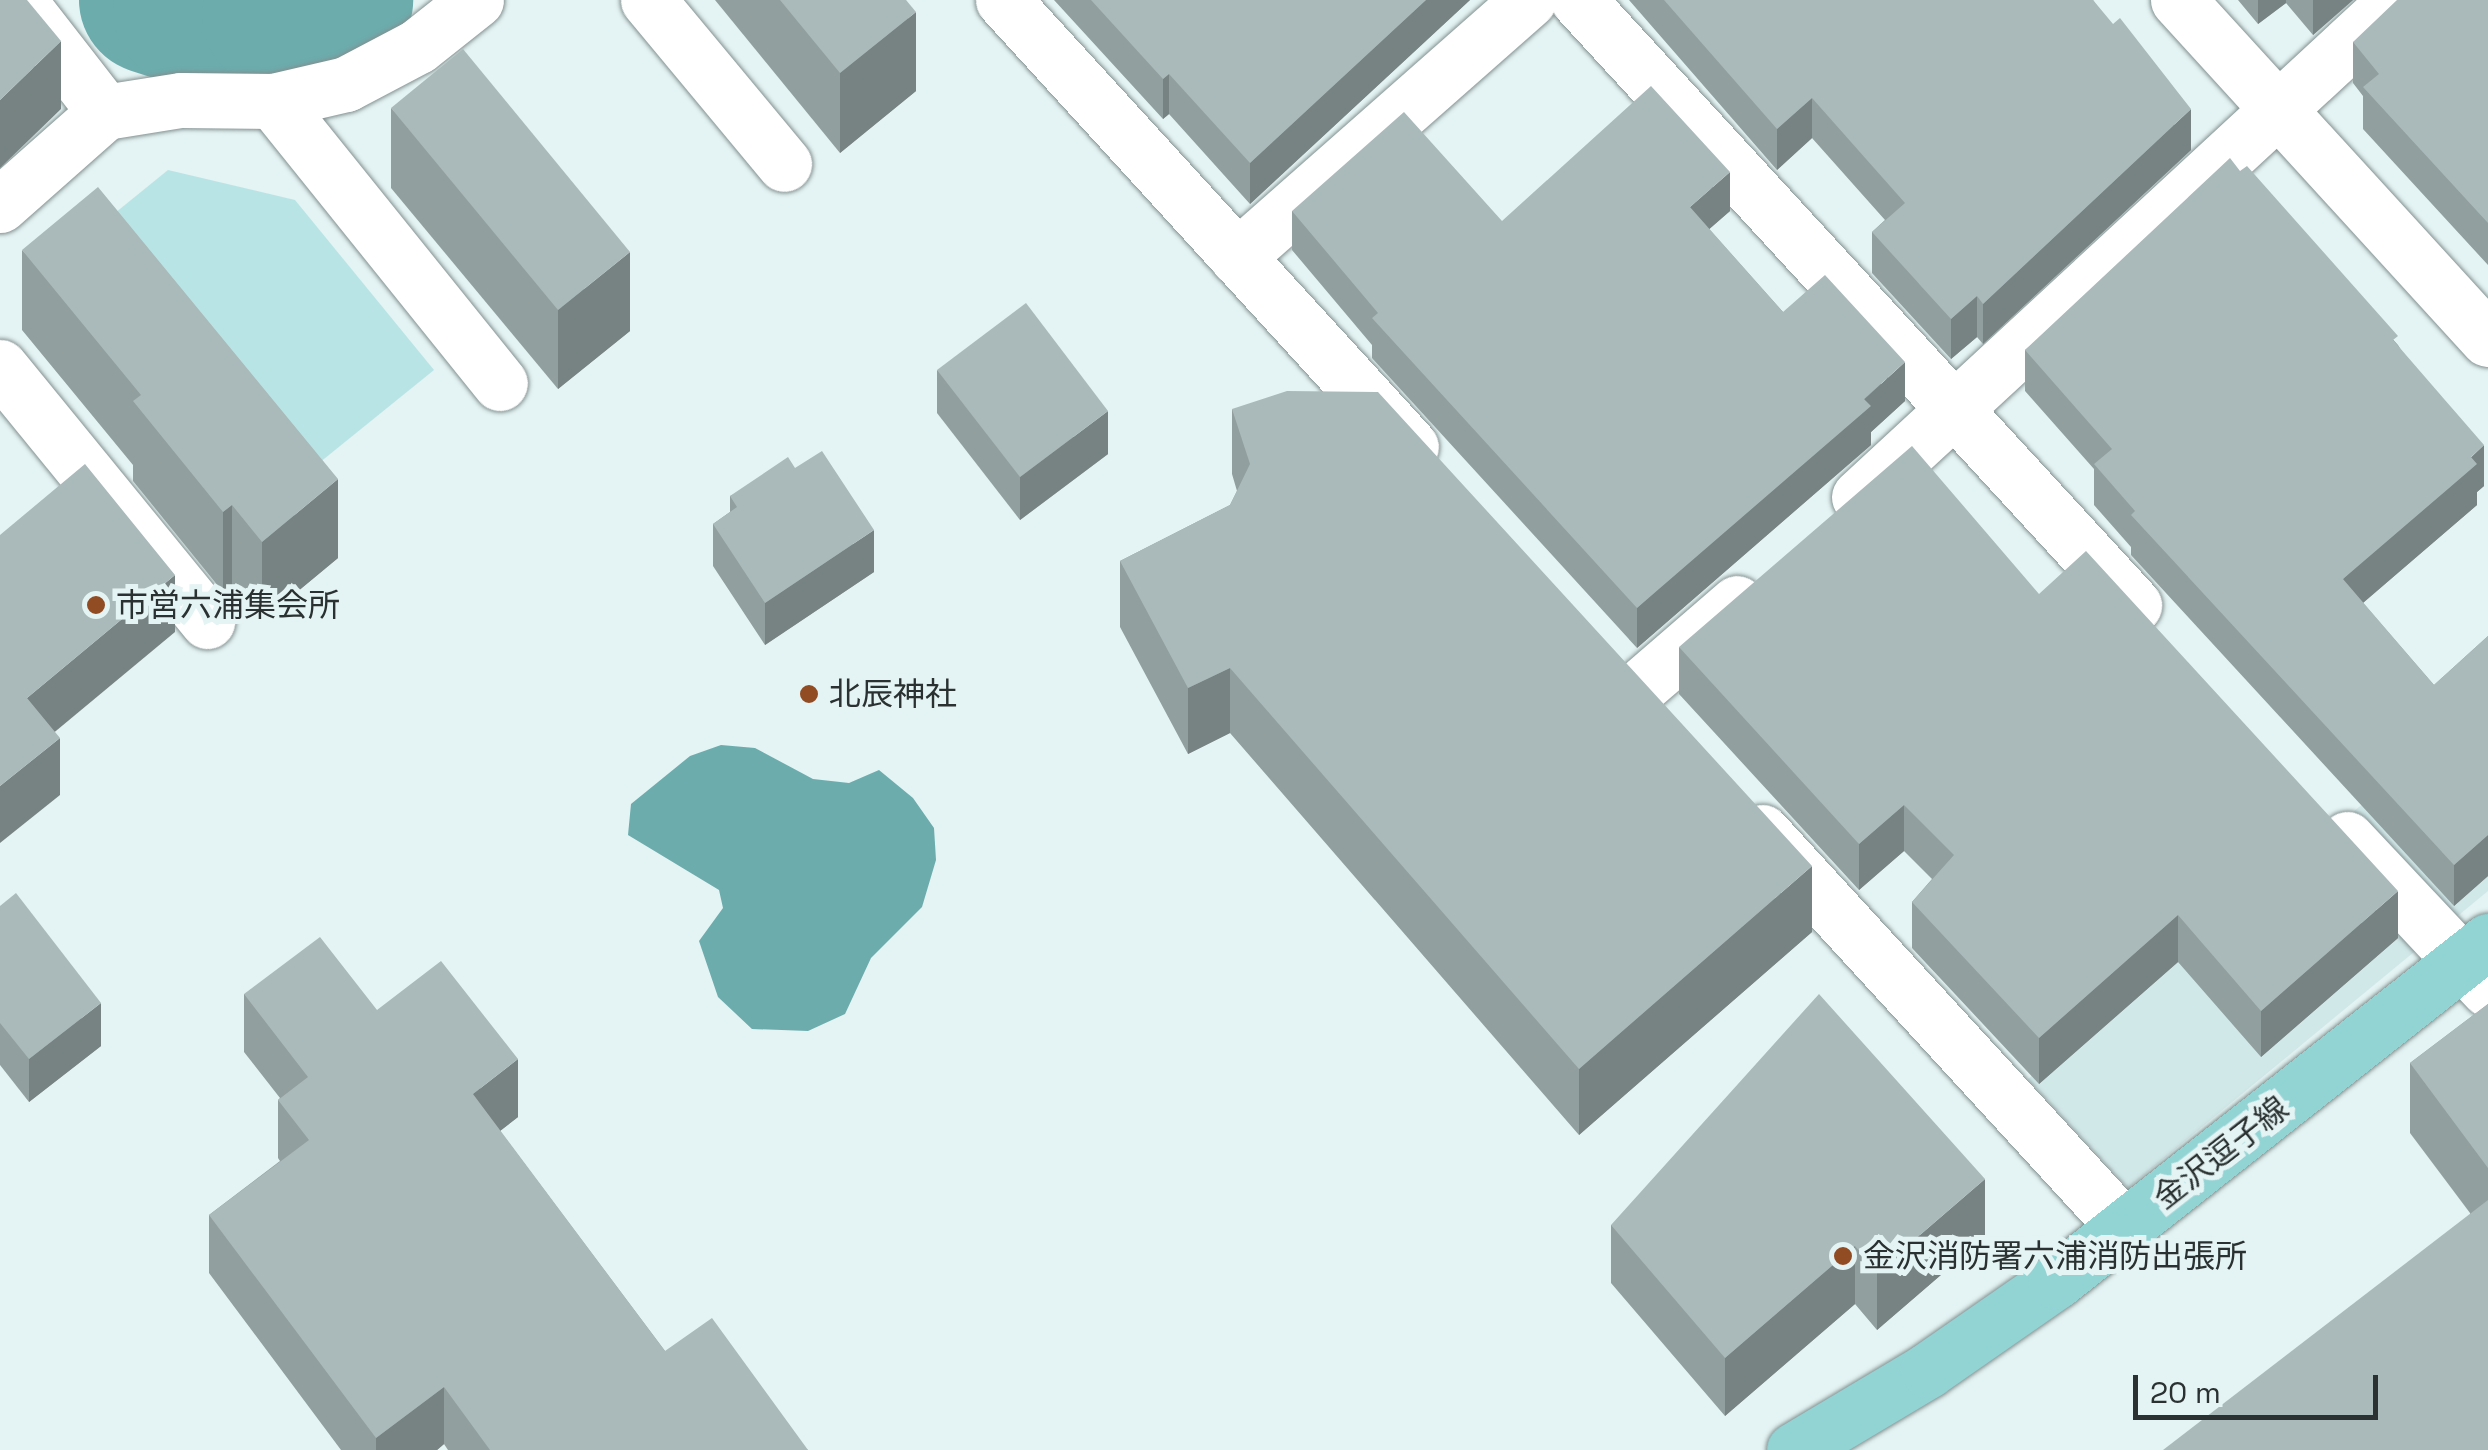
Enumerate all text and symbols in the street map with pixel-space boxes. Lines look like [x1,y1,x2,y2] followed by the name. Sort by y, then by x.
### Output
[116,586,340,624] place label: 市営六浦集会所
[85,594,107,616] marker: 市営六浦集会所
[829,675,957,713] place label: 北辰神社
[798,683,820,705] marker: 北辰神社
[2146,1089,2296,1217] street label: 金沢逗子線
[1863,1237,2247,1275] place label: 金沢消防署六浦消防出張所
[1832,1245,1854,1267] marker: 金沢消防署六浦消防出張所
[2138,1355,2383,1417] scale bar
[2150,1373,2221,1412] text: 20 m

